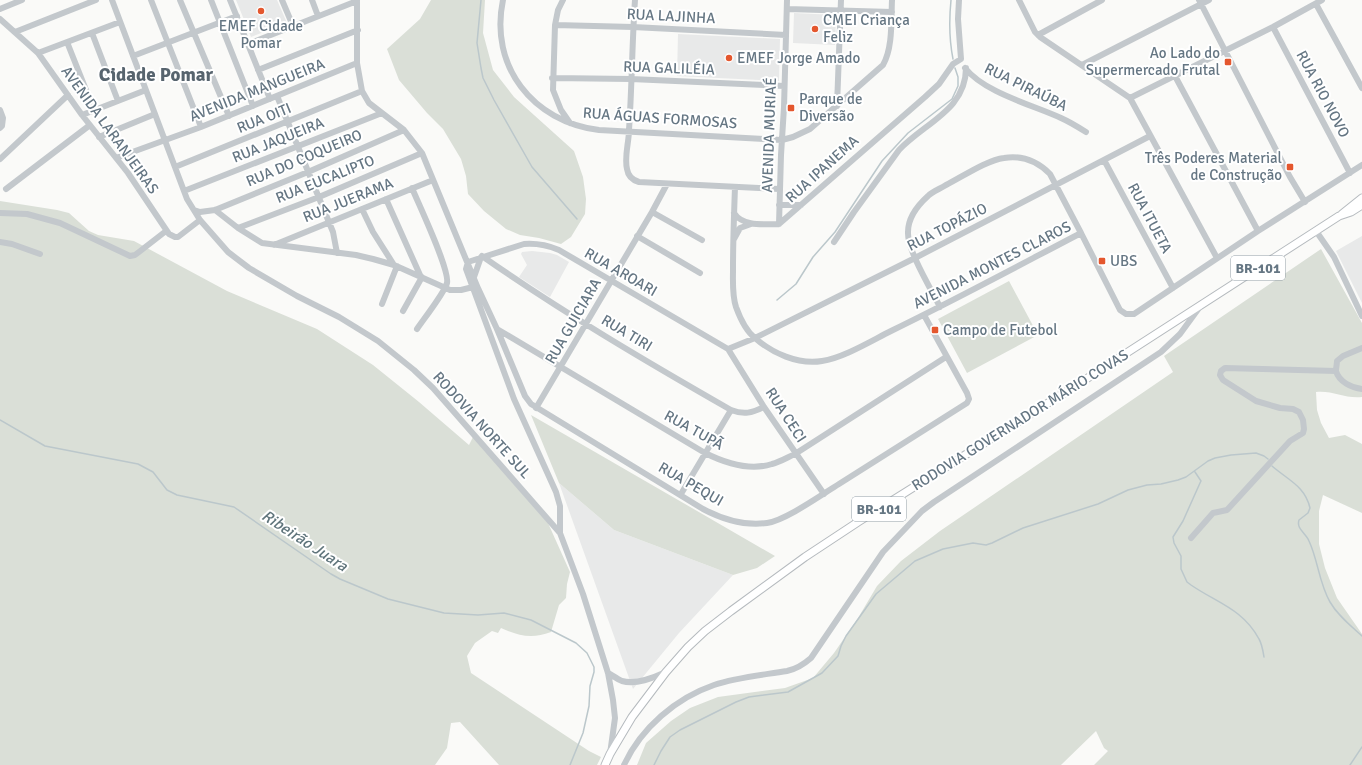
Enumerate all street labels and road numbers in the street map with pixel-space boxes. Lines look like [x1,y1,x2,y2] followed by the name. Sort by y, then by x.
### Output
[626,5,716,27] street label: RUA LAJINHA
[1293,47,1353,141] street label: RUA RIO NOVO
[187,55,327,125] street label: AVENIDA MANGUEIRA
[623,56,715,79] street label: RUA GALILÉIA
[982,58,1071,115] street label: RUA PIRAÚBA
[58,63,162,197] street label: AVENIDA LARANJEIRAS
[757,77,780,193] street label: AVENIDA MURIAÉ
[234,99,294,137] street label: RUA OITI
[582,103,738,132] street label: RUA ÁGUAS FORMOSAS
[230,113,326,167] street label: RUA JAQUEIRA
[243,125,365,191] street label: RUA DO COQUEIRO
[782,131,862,207] street label: RUA IPANEMA
[273,151,377,207] street label: RUA EUCALIPTO
[300,174,396,226] street label: RUA JUERAMA
[1124,180,1176,256] street label: RUA ITUETA
[904,198,990,255] street label: RUA TOPÁZIO
[910,217,1074,313] street label: AVENIDA MONTES CLAROS
[581,244,661,300] street label: RUA AROARI
[1231,256,1285,280] road number: BR-101
[541,275,605,367] street label: RUA GUICIARA
[598,311,656,355] street label: RUA TIRI
[908,345,1132,494] street label: RODOVIA GOVERNADOR MÁRIO COVAS
[429,368,535,482] street label: RODOVIA NORTE SUL
[762,384,810,446] street label: RUA CECI
[661,405,727,454] street label: RUA TUPÃ
[655,458,727,510] street label: RUA PEQUI
[852,497,906,521] road number: BR-101

